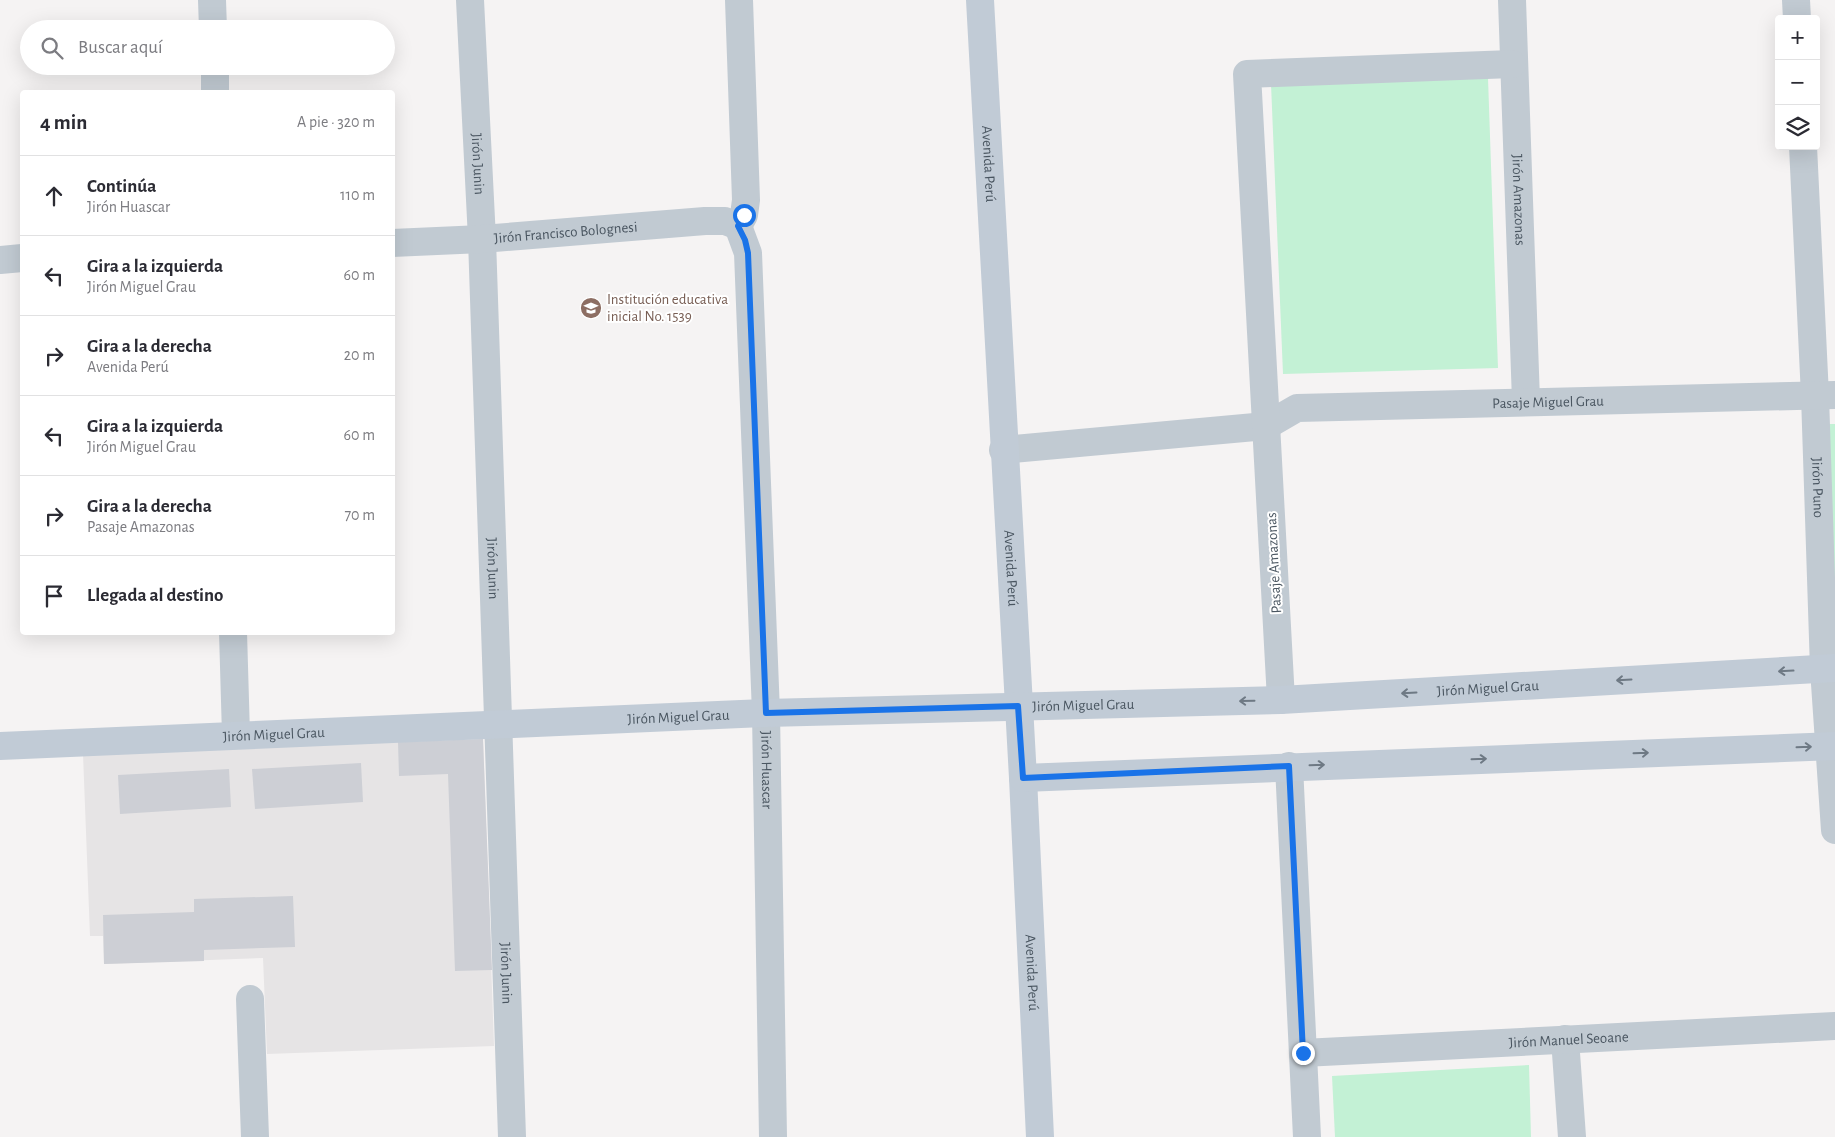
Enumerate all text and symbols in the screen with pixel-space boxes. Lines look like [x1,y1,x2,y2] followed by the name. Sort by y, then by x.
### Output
[1775,15,1820,150] map controls
[1775,15,1820,60] button: +
[20,20,395,75] search box
[38,34,66,62] icon: search
[78,38,163,57] text: Buscar aquí
[1775,60,1820,105] button: −
[1775,105,1820,150] button: layers
[40,112,87,133] text: 4 min
[297,114,375,130] text: A pie · 320 m
[979,125,999,203] street label: Avenida Perú
[469,133,487,195] street label: Jirón Junin
[1510,154,1528,246] street label: Jirón Amazonas
[87,177,156,196] text: Continúa
[40,182,68,210] icon: ahead
[340,187,375,203] text: 110 m
[87,199,170,215] text: Jirón Huascar
[733,204,756,227] route start
[493,219,638,246] street label: Jirón Francisco Bolognesi
[87,257,223,276] text: Gira a la izquierda
[40,262,68,290] icon: left
[344,267,375,283] text: 60 m
[87,279,196,295] text: Jirón Miguel Grau
[607,292,728,324] place label: Institución educativa inicial No. 1539
[579,296,603,320] school or university icon: Institución educativa inicial No. 1539
[87,337,212,356] text: Gira a la derecha
[40,342,68,370] icon: right
[344,347,375,363] text: 20 m
[87,359,169,375] text: Avenida Perú
[1492,393,1604,411] street label: Pasaje Miguel Grau
[87,417,223,436] text: Gira a la izquierda
[40,422,68,450] icon: left
[344,427,375,443] text: 60 m
[87,439,196,455] text: Jirón Miguel Grau
[1810,457,1827,518] street label: Jirón Puno
[87,497,212,516] text: Gira a la derecha
[40,502,68,530] icon: right
[344,507,375,523] text: 70 m
[1264,512,1284,614] street label: Pasaje Amazonas
[87,519,195,535] text: Pasaje Amazonas
[1002,529,1021,607] street label: Avenida Perú
[484,537,502,600] street label: Jirón Junin
[40,582,68,610] icon: arrive
[87,586,224,605] text: Llegada al destino
[1779,667,1795,676] one-way arrow
[1616,676,1632,685] one-way arrow
[1436,678,1540,698] street label: Jirón Miguel Grau
[1402,688,1418,697] one-way arrow
[1032,696,1135,714] street label: Jirón Miguel Grau
[1239,696,1256,706] one-way arrow
[627,707,730,726] street label: Jirón Miguel Grau
[222,725,325,744] street label: Jirón Miguel Grau
[759,731,775,809] street label: Jirón Huascar
[1795,742,1811,751] one-way arrow
[1633,748,1649,758] one-way arrow
[1470,754,1487,764] one-way arrow
[1308,760,1324,770] one-way arrow
[1023,934,1042,1012] street label: Avenida Perú
[498,942,515,1004] street label: Jirón Junin
[1508,1029,1629,1050] street label: Jirón Manuel Seoane
[1292,1042,1315,1065] route end

